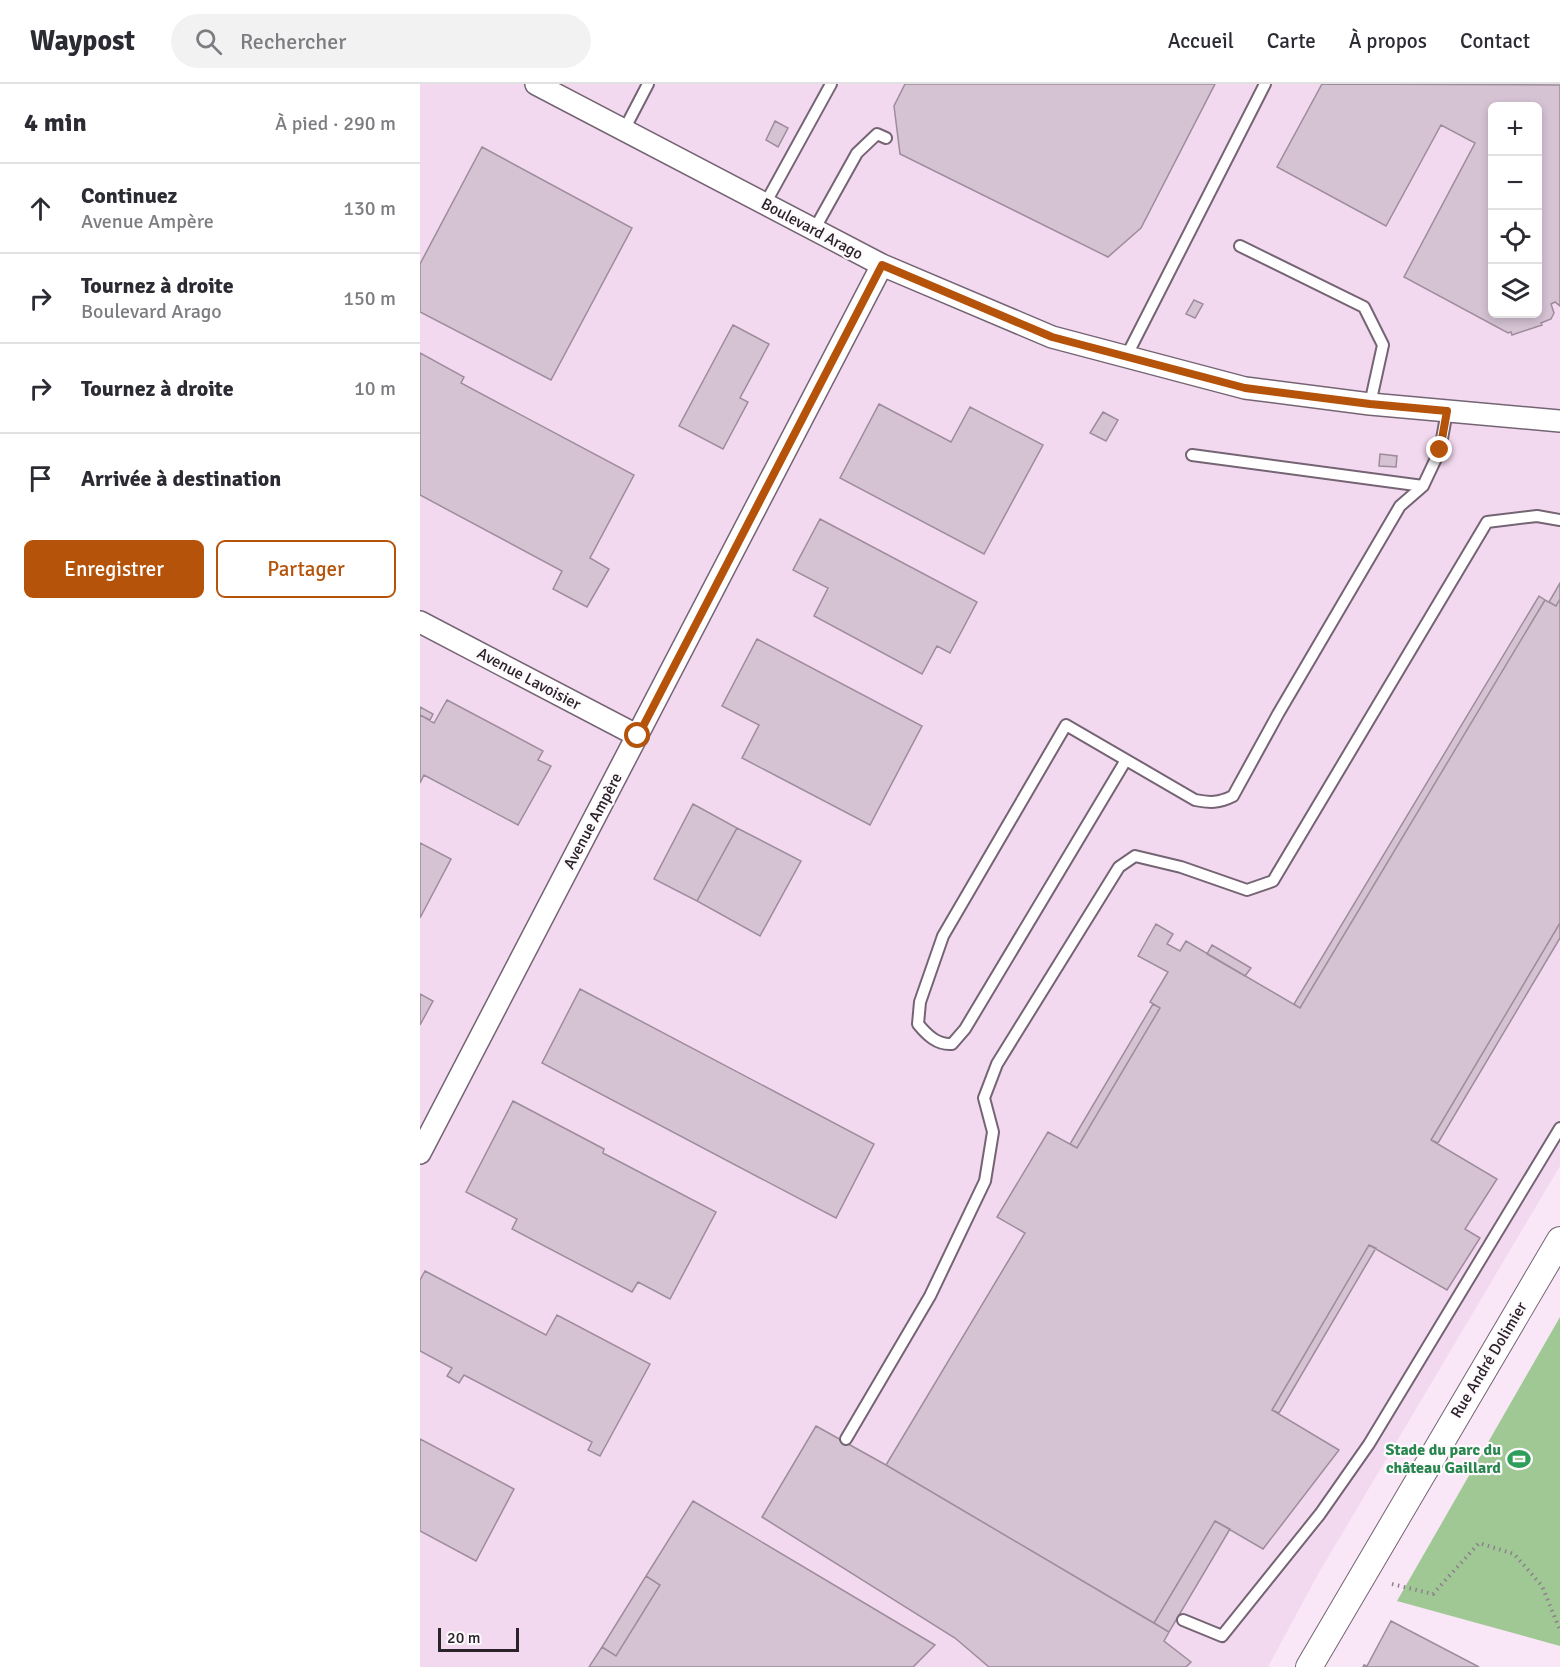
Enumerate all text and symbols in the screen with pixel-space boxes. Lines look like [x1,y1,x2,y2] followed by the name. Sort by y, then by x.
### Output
[171,14,591,68] search box
[30,24,135,58] text: Waypost
[192,25,225,58] icon: search
[240,28,346,55] text: Rechercher
[1168,28,1234,54] text: Accueil
[1267,28,1316,54] text: Carte
[1349,28,1427,54] text: À propos
[1460,28,1530,54] text: Contact
[1488,102,1542,318] map controls
[1488,102,1542,156] button: +
[24,107,87,139] text: 4 min
[275,111,396,136] text: À pied · 290 m
[1488,156,1542,210] button: −
[81,182,177,209] text: Continuez
[24,192,57,225] icon: ahead
[758,194,866,264] street label: Boulevard Arago
[343,196,396,221] text: 130 m
[81,209,214,234] text: Avenue Ampère
[1488,210,1542,264] button: locate
[1488,264,1542,318] button: layers
[81,272,234,299] text: Tournez à droite
[24,282,57,315] icon: right
[343,286,396,311] text: 150 m
[81,299,222,324] text: Boulevard Arago
[24,372,57,405] icon: right
[81,375,234,402] text: Tournez à droite
[354,376,396,401] text: 10 m
[1426,436,1452,462] route end
[24,462,57,495] icon: arrive
[81,465,281,492] text: Arrivée à destination
[24,540,204,598] button: Enregistrer
[216,540,396,598] button: Partager
[474,643,584,715] street label: Avenue Lavoisier
[624,722,650,748] route start
[559,769,627,873] street label: Avenue Ampère
[1446,1298,1532,1422] street label: Rue André Dolimier
[1386,1440,1501,1478] place label: Stade du parc du château Gaillard
[1506,1446,1532,1472] sports icon: Stade du parc du château Gaillard
[438,1625,519,1652] scale bar
[447,1628,481,1648] text: 20 m

